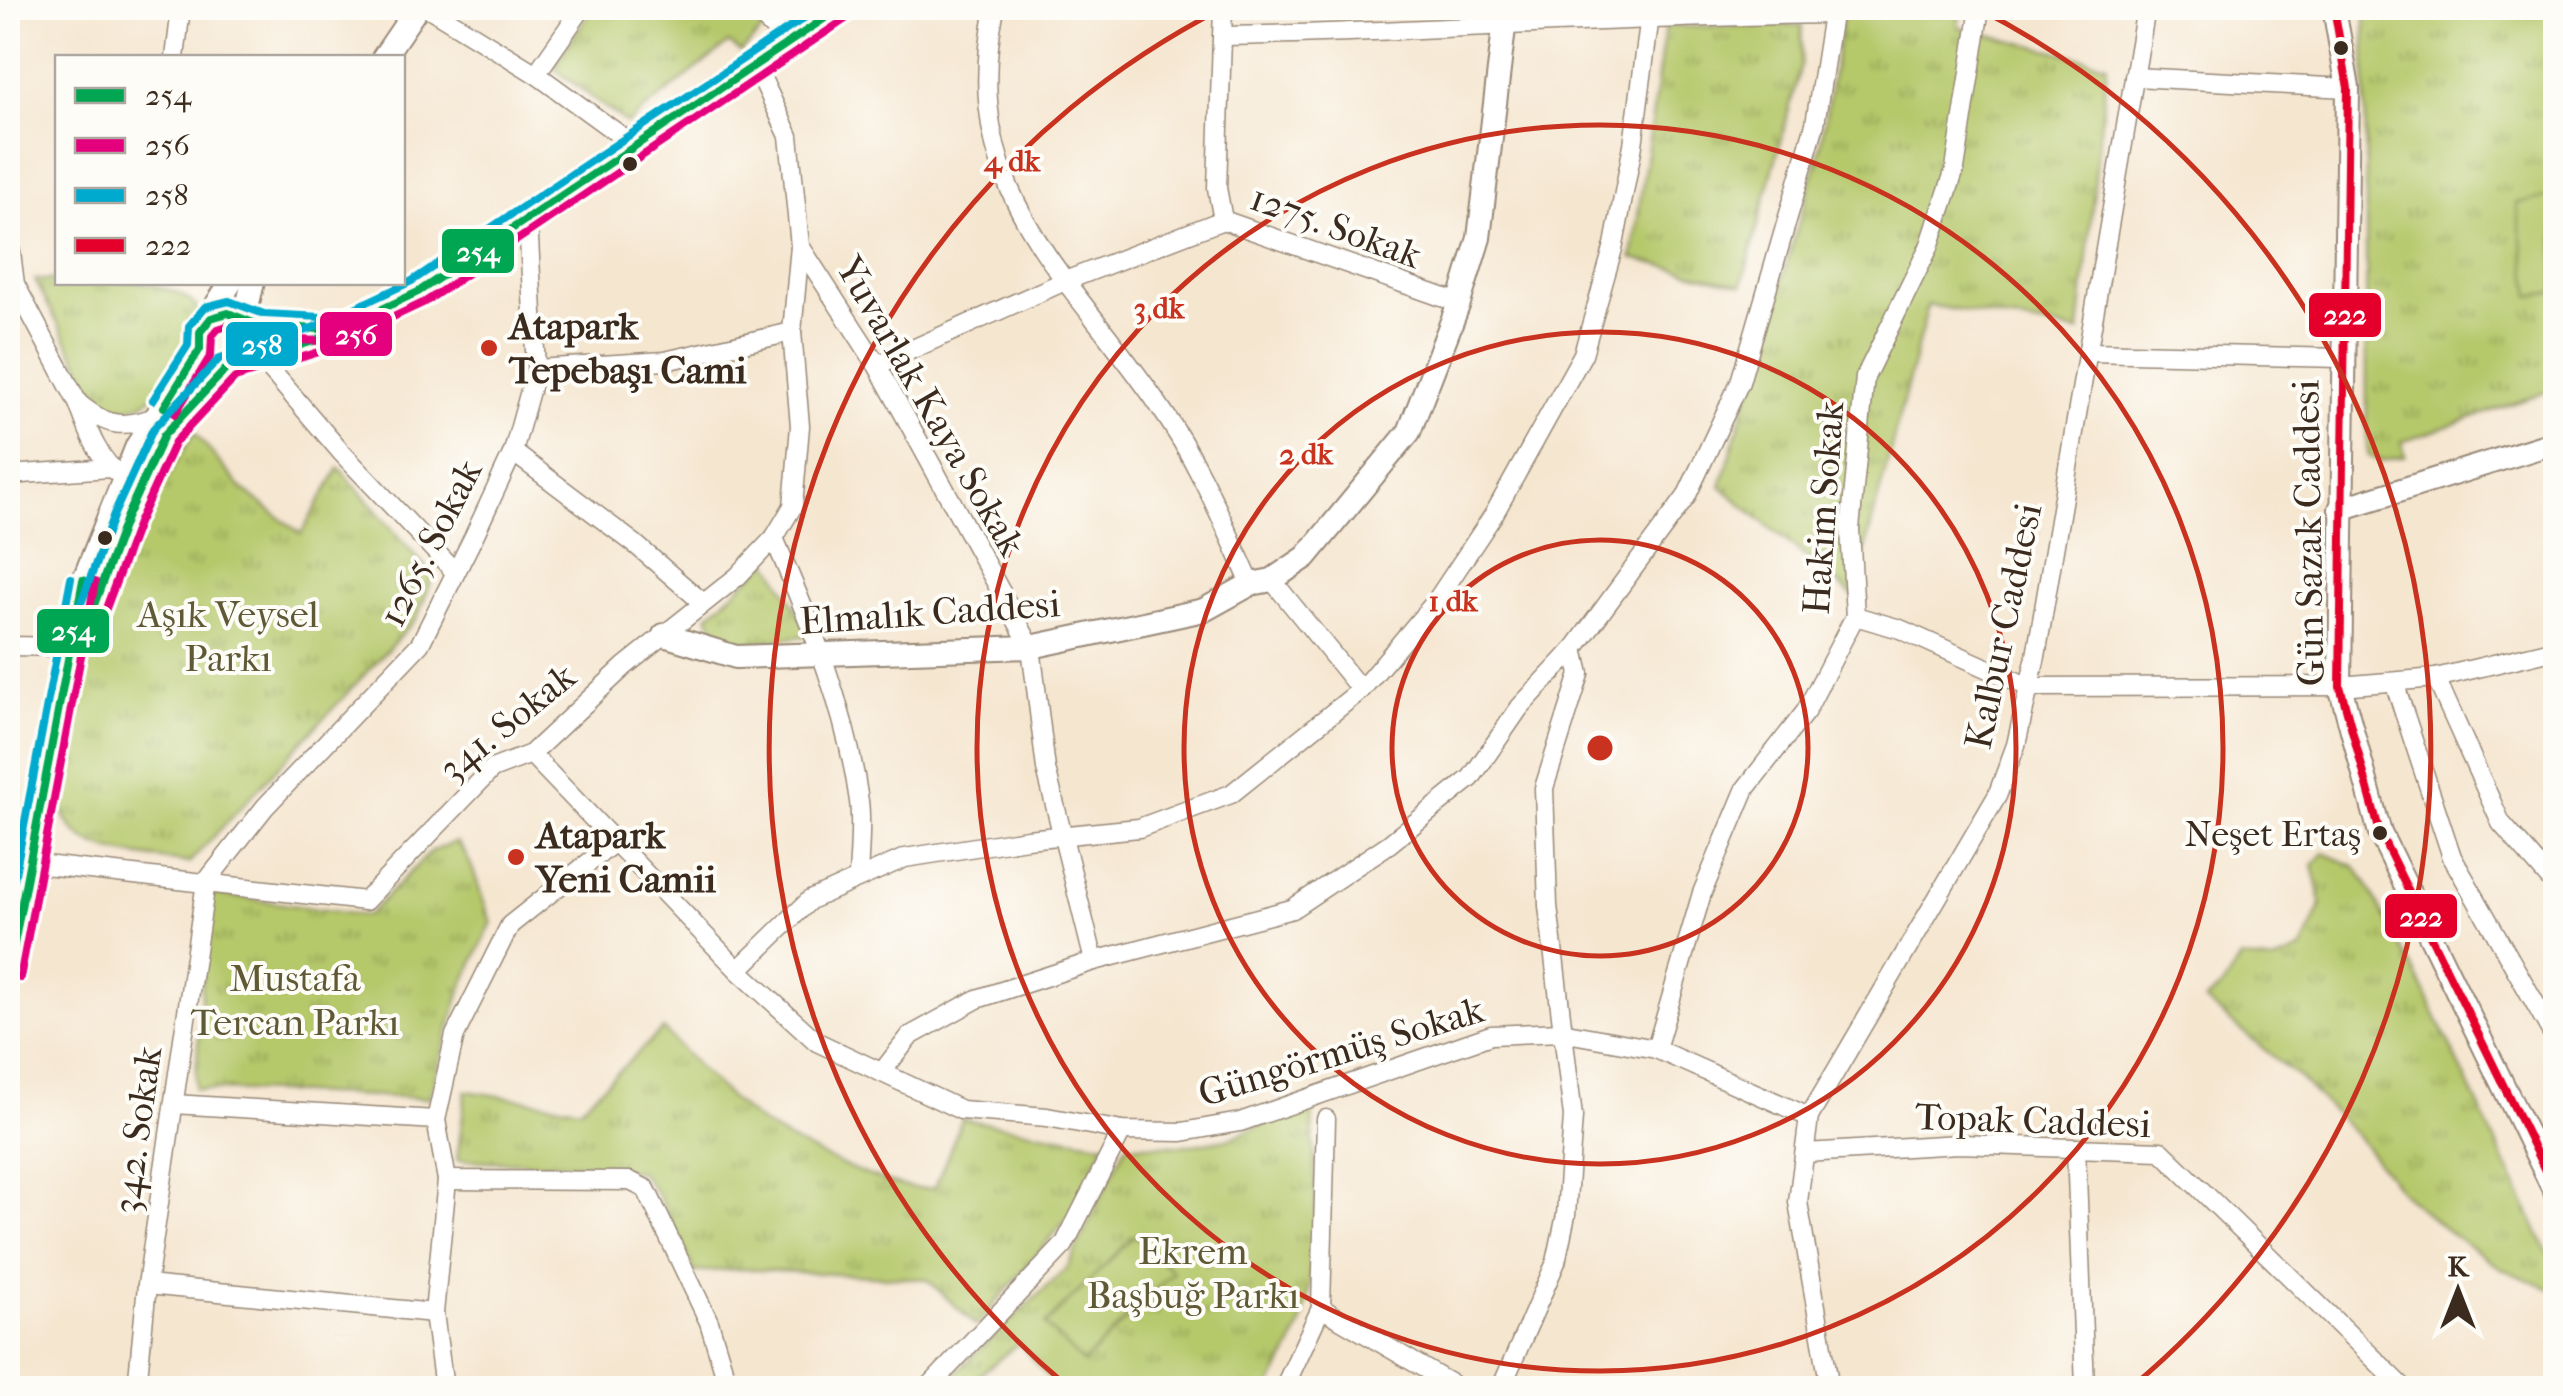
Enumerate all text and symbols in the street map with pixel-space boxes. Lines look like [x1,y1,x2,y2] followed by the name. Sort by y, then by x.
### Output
[2331,38,2351,58] unlabelled marker
[55,55,405,285] legend
[145,78,192,113] text: 254
[145,128,190,163] text: 256
[983,144,1042,180] text: 4 dk
[620,154,640,174] unlabelled marker
[1244,175,1428,278] street label: 1275. Sokak
[145,178,188,213] text: 258
[440,227,516,275] line badge: 254
[145,228,191,263] text: 222
[456,235,501,269] text: 254
[826,248,1035,564] street label: Yuvarlak Kaya Sokak
[1134,291,1186,326] text: 3 dk
[2307,291,2383,339] line badge: 222
[2323,298,2367,331] text: 222
[507,304,747,393] place label: Atapark Tepebaşı Cami
[318,310,394,358] line badge: 256
[335,318,378,351] text: 256
[224,320,300,368] line badge: 258
[242,328,282,361] text: 258
[478,337,500,359] marker: Atapark Tepebaşı Cami
[2283,379,2334,687] street label: Gün Sazak Caddesi
[1794,400,1853,616] street label: Hakim Sokak
[1279,437,1334,472] text: 2 dk
[369,452,492,634] street label: 1265. Sokak
[1955,499,2051,753] street label: Kalbur Caddesi
[95,528,115,548] unlabelled marker
[798,581,1062,644] street label: Elmalık Caddesi
[1429,584,1479,619] text: 1 dk
[135,592,319,681] park label: Aşık Veysel Parkı
[35,607,111,655] line badge: 254
[51,614,96,648] text: 254
[430,654,585,791] street label: 341. Sokak
[1582,730,1618,766] centre of rings
[534,813,717,902] place label: Atapark Yeni Camii
[2185,813,2361,855] place label: Neşet Ertaş
[2370,823,2390,843] marker: Neşet Ertaş
[505,846,527,868] marker: Atapark Yeni Camii
[2383,892,2459,940] line badge: 222
[2399,900,2443,933] text: 222
[191,956,399,1045] park label: Mustafa Tercan Parkı
[1193,987,1490,1116] street label: Güngörmüş Sokak
[104,1043,172,1217] street label: 342. Sokak
[1914,1094,2152,1147] street label: Topak Caddesi
[1087,1229,1299,1318] park label: Ekrem Başbuğ Parkı
[2408,1241,2508,1341] north arrow
[2448,1250,2470,1283] text: K

